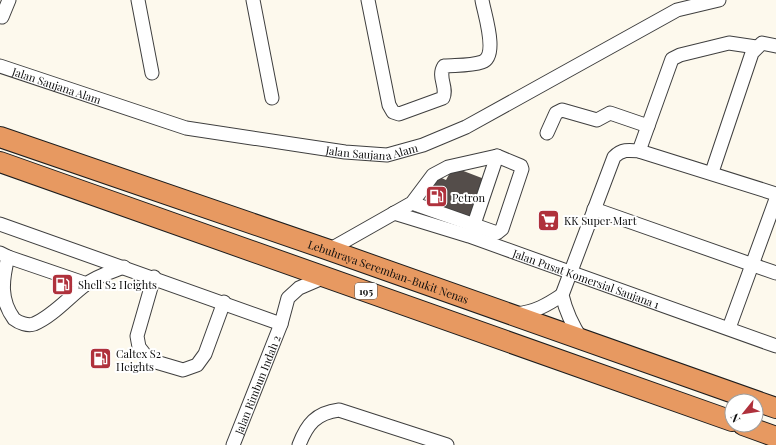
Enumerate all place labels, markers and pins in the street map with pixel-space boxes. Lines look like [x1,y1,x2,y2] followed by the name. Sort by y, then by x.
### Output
[424,184,450,210] fuel station icon: Petron
[452,190,485,205] place label: Petron
[536,207,562,233] supermarket icon: KK Super Mart
[564,213,637,228] place label: KK Super Mart
[49,271,75,297] fuel station icon: Shell S2 Heights
[78,277,157,292] place label: Shell S2 Heights
[88,346,114,372] fuel station icon: Caltex S2 Heights
[116,346,161,374] place label: Caltex S2 Heights

